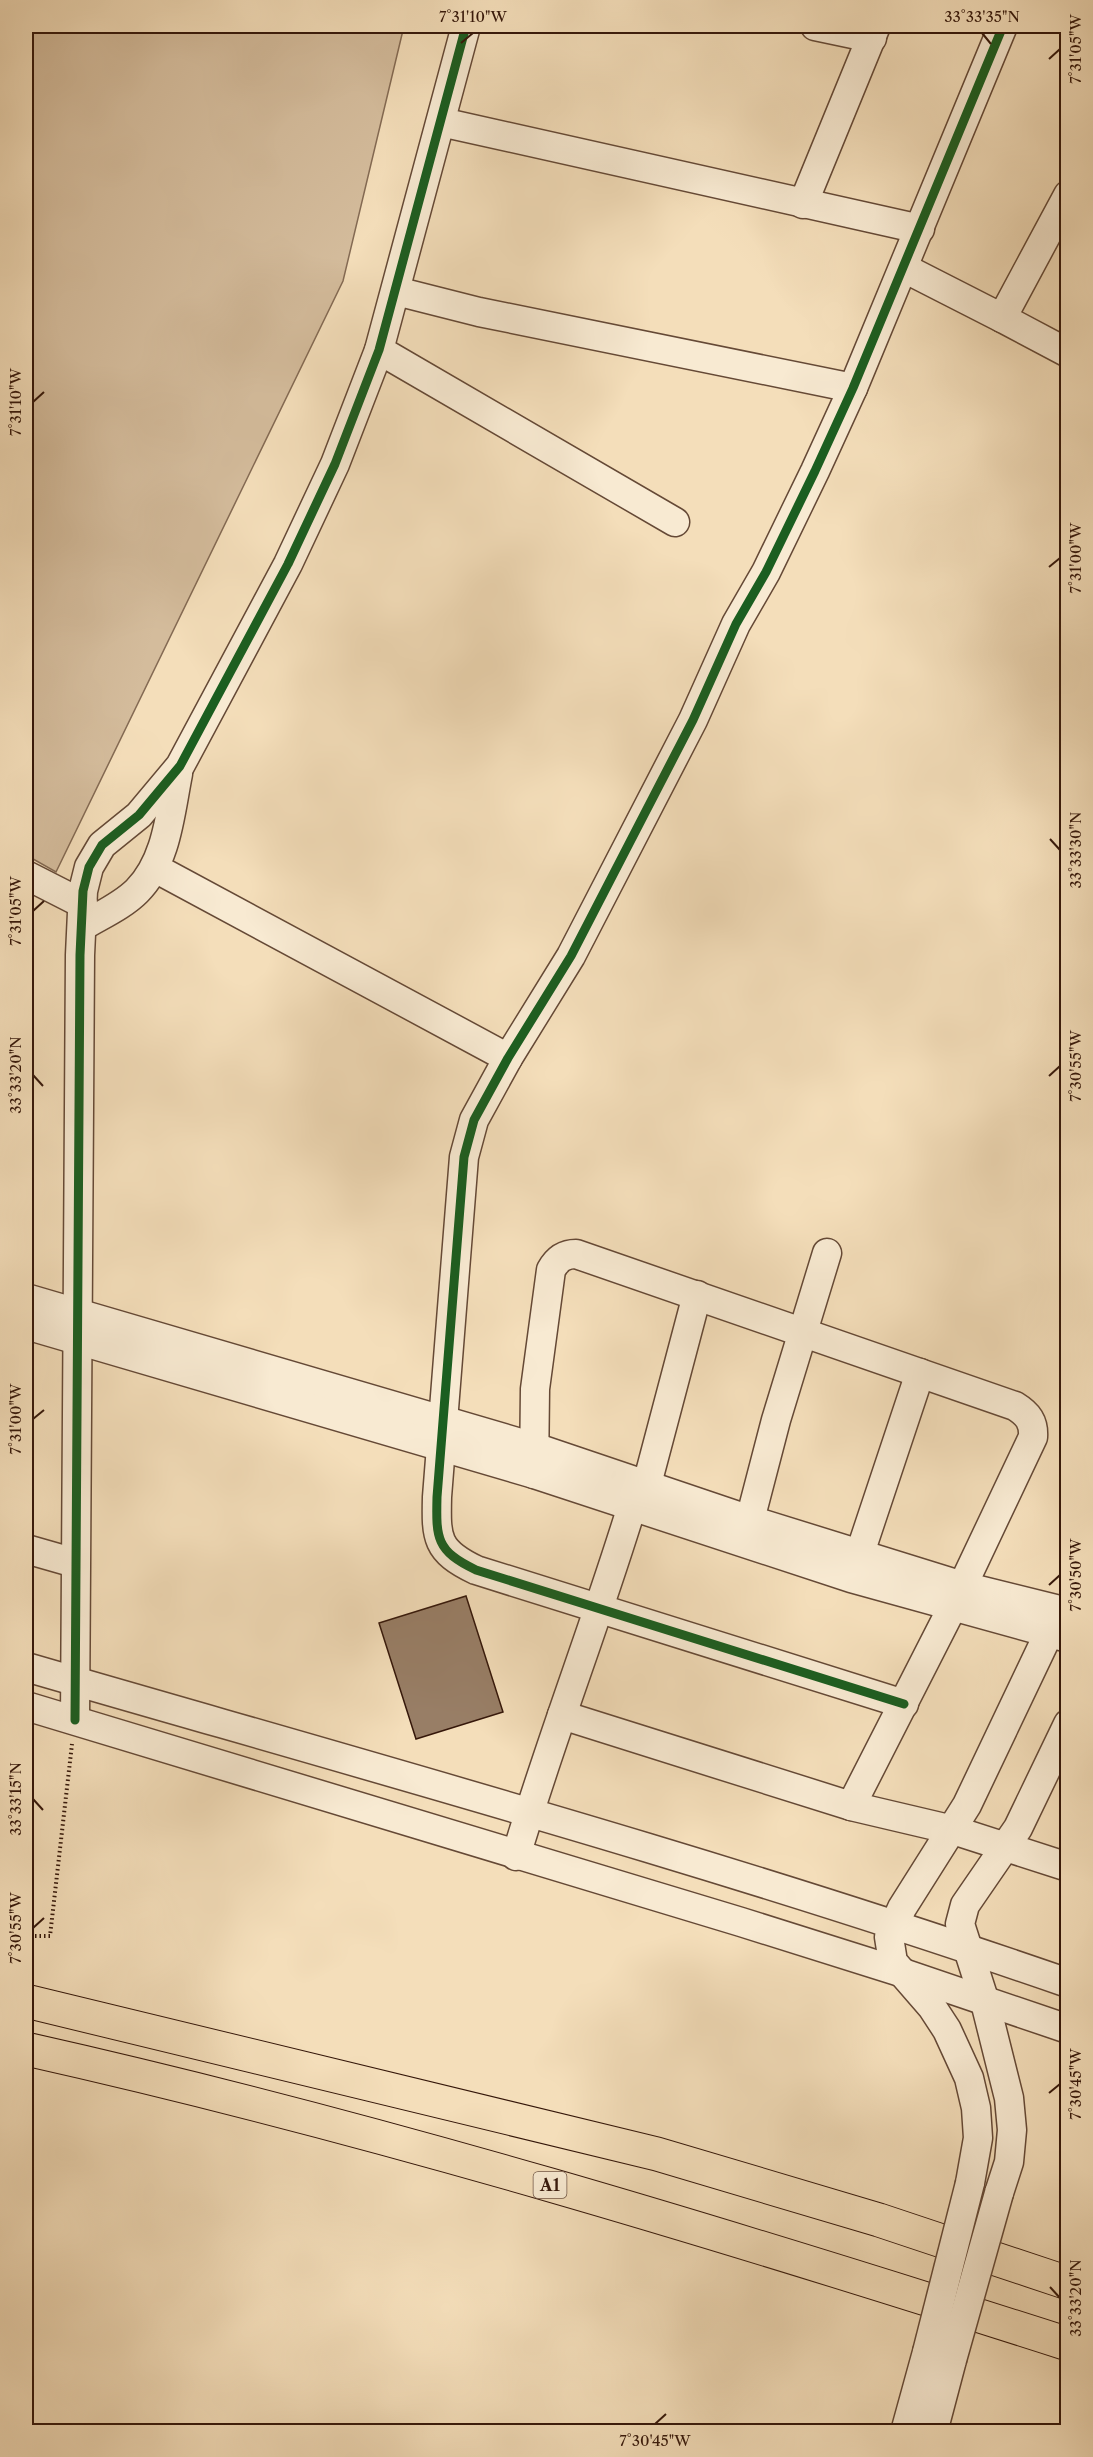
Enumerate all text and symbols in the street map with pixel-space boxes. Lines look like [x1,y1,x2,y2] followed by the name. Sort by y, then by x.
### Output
[439,7,507,26] text: 7°31'10"W
[944,7,1020,26] text: 33°33'35"N
[1066,14,1085,84] text: 7°31'05"W
[6,368,25,436] text: 7°31'10"W
[1066,522,1085,594] text: 7°31'00"W
[1066,812,1085,888] text: 33°33'30"N
[6,876,25,946] text: 7°31'05"W
[1066,1030,1085,1102] text: 7°30'55"W
[6,1036,25,1114] text: 33°33'20"N
[6,1383,25,1455] text: 7°31'00"W
[1066,1538,1085,1611] text: 7°30'50"W
[6,1762,25,1836] text: 33°33'15"N
[6,1892,25,1964] text: 7°30'55"W
[1066,2048,1085,2120] text: 7°30'45"W
[534,2172,566,2198] road number: A1
[1066,2259,1085,2337] text: 33°33'20"N
[619,2431,691,2450] text: 7°30'45"W

